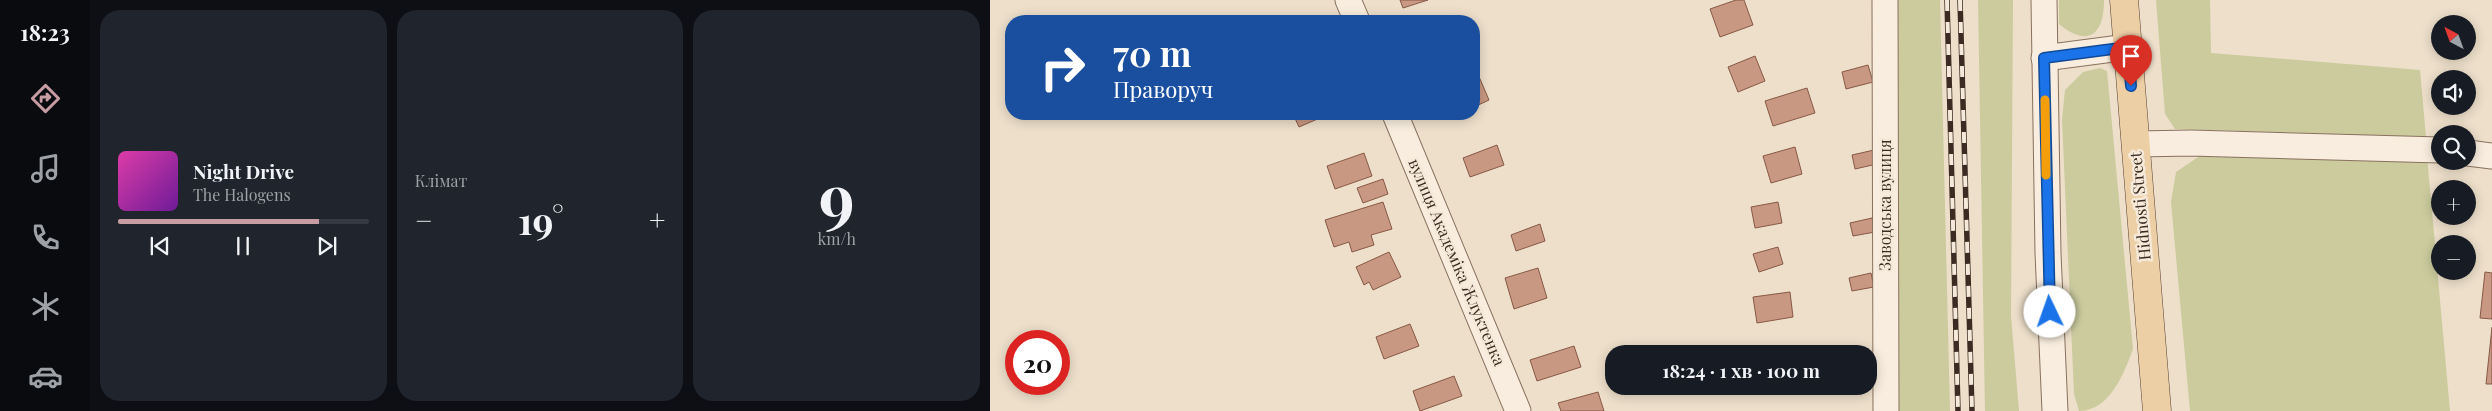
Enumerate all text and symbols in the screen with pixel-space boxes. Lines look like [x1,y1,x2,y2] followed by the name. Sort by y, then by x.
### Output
[2431,15,2476,60] north arrow
[2431,15,2476,280] map controls
[20,17,70,47] text: 18:23
[1113,29,1191,76] text: 70 m
[1030,35,1095,100] icon: right
[2110,35,2152,86] pin
[2117,42,2145,70] icon: arrive
[2431,70,2476,115] button: sound
[1113,74,1213,104] text: Праворуч
[28,81,63,116] icon: directions
[2431,125,2476,170] button: search
[1874,139,1895,271] street label: Заводська вулиця
[28,151,63,186] icon: music
[2124,151,2155,261] street label: Hidnosti Street
[819,152,855,238] text: 9
[1404,155,1511,369] street label: вулиця Академіка Жлуктенка
[193,158,294,184] text: Night Drive
[415,170,467,191] text: Клімат
[2431,180,2476,225] button: +
[193,184,291,205] text: The Halogens
[518,194,564,245] text: 19°
[415,201,433,238] text: −
[649,201,665,238] text: +
[28,220,63,255] icon: phone
[817,228,856,249] text: km/h
[146,232,174,260] icon: previous
[229,232,257,260] icon: pause
[313,232,341,260] icon: next
[2431,235,2476,280] button: −
[2023,285,2075,337] position arrow
[28,289,63,324] icon: climate
[1005,330,1070,395] speed limit sign: 20
[1662,357,1820,383] text: 18:24 · 1 хв · 100 m
[28,359,63,394] icon: car

